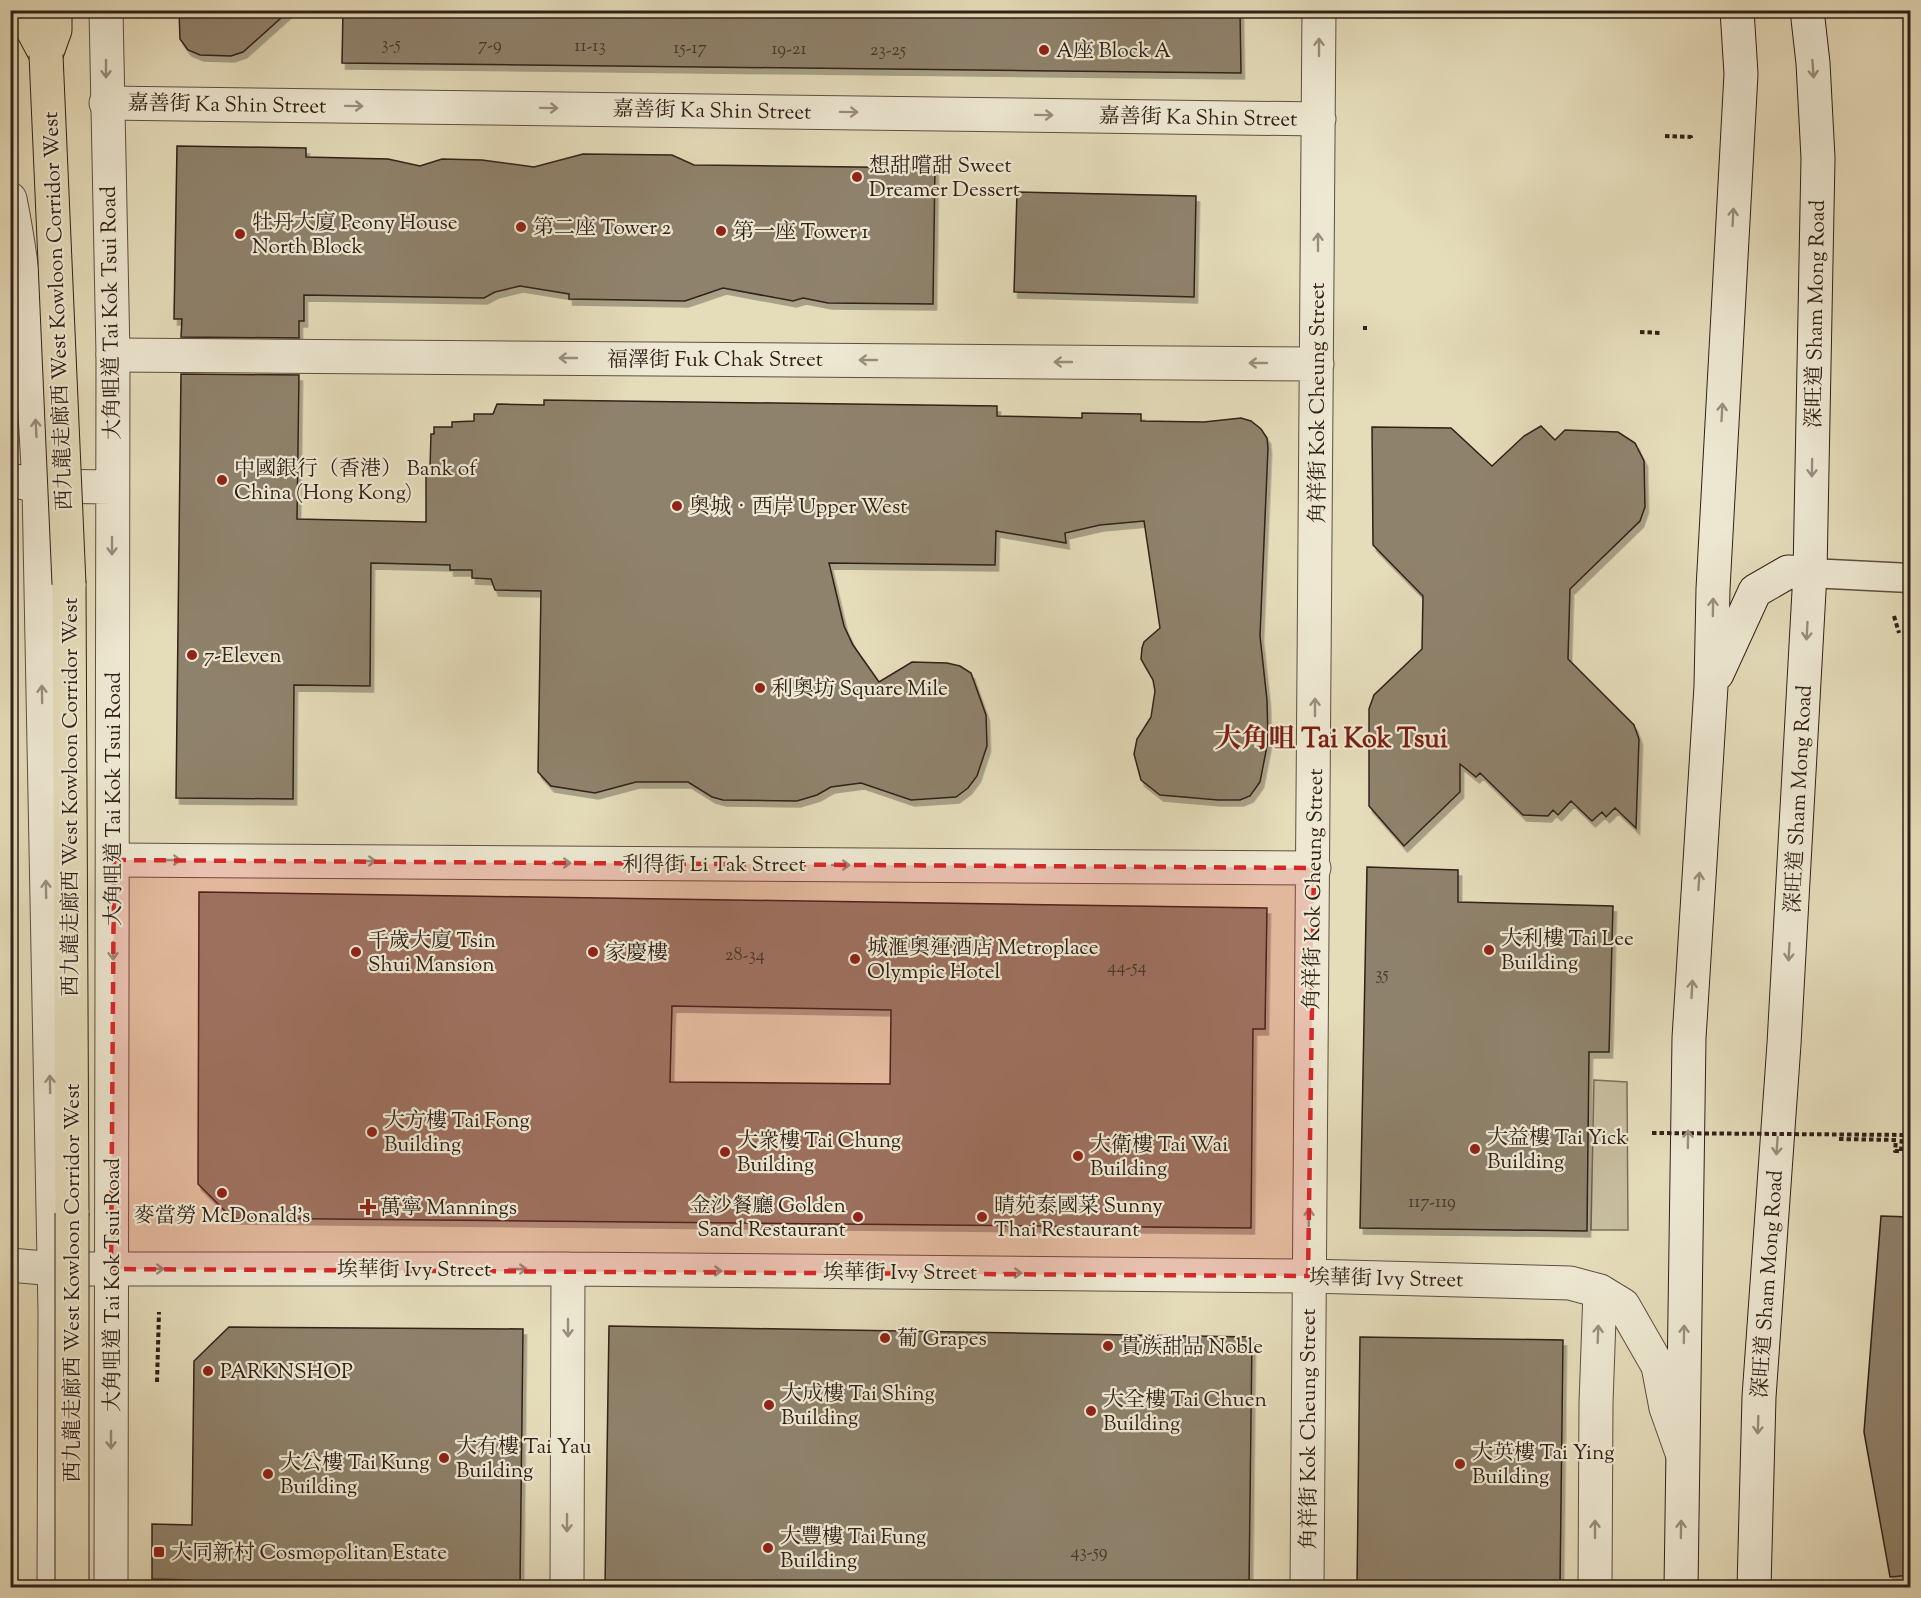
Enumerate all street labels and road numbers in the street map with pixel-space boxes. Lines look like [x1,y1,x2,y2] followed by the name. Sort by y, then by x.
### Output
[127,89,327,123] street label: 嘉善街 Ka Shin Street
[612,95,812,129] street label: 嘉善街 Ka Shin Street
[1098,102,1298,136] street label: 嘉善街 Ka Shin Street
[37,111,81,511] street label: 西九龍走廊西 West Kowloon Corridor West
[95,186,129,440] street label: 大角咀道 Tai Kok Tsui Road
[1800,199,1834,428] street label: 深旺道 Sham Mong Road
[1304,282,1334,524] street label: 角祥街 Kok Cheung Street
[607,346,823,376] street label: 福澤街 Fuk Chak Street
[57,597,87,997] street label: 西九龍走廊西 West Kowloon Corridor West
[100,672,130,926] street label: 大角咀道 Tai Kok Tsui Road
[1779,684,1821,914] street label: 深旺道 Sham Mong Road
[1298,768,1332,1010] street label: 角祥街 Kok Cheung Street
[622,851,806,881] street label: 利得街 Li Tak Street
[59,1083,89,1483] street label: 西九龍走廊西 West Kowloon Corridor West
[99,1158,129,1412] street label: 大角咀道 Tai Kok Tsui Road
[1746,1169,1792,1399] street label: 深旺道 Sham Mong Road
[337,1256,491,1286] street label: 埃華街 Ivy Street
[823,1259,977,1289] street label: 埃華街 Ivy Street
[1308,1264,1463,1296] street label: 埃華街 Ivy Street
[1295,1308,1325,1550] street label: 角祥街 Kok Cheung Street

